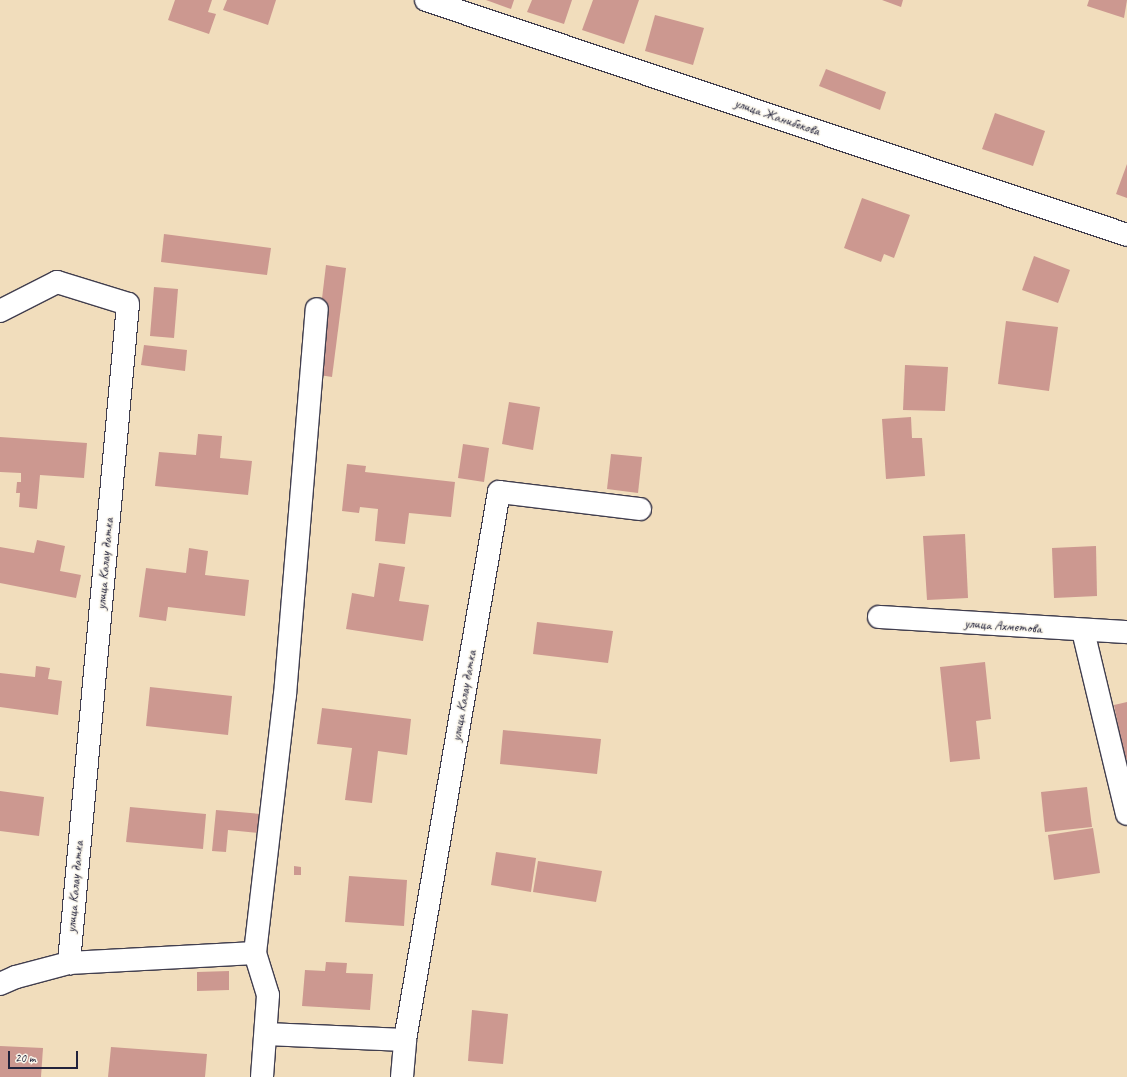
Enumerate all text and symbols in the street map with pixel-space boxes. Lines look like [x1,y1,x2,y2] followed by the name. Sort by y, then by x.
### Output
[733,95,821,139] street label: улица Жанибекова
[93,517,117,611] street label: улица Калау датка
[964,615,1042,637] street label: улица Ахметова
[448,649,480,743] street label: улица Калау датка
[63,840,87,934] street label: улица Калау датка
[10,1043,80,1069] scale bar
[15,1050,35,1066] text: 20 m

